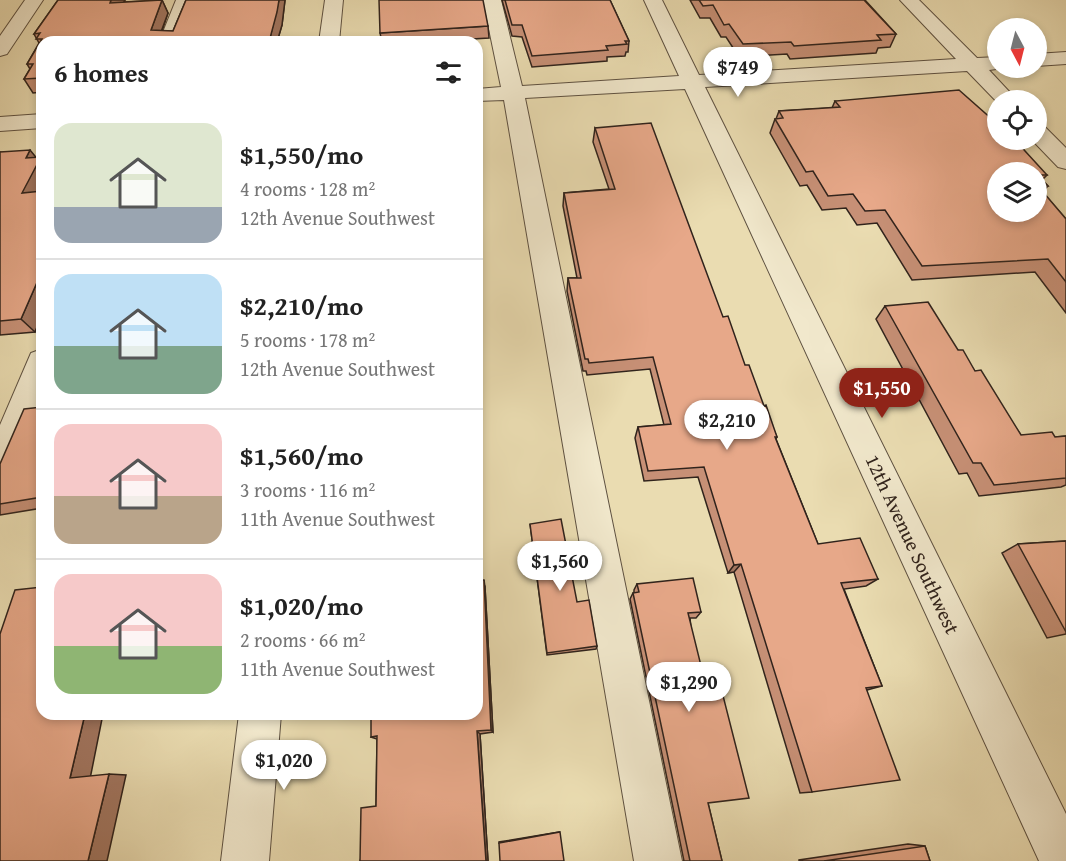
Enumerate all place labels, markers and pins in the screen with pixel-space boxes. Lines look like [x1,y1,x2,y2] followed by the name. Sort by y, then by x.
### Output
[702,47,774,98] pin: $749
[833,368,931,419] pin: $1,550
[678,400,776,451] pin: $2,210
[511,541,609,592] pin: $1,560
[640,662,738,713] pin: $1,290
[235,740,333,791] pin: $1,020

